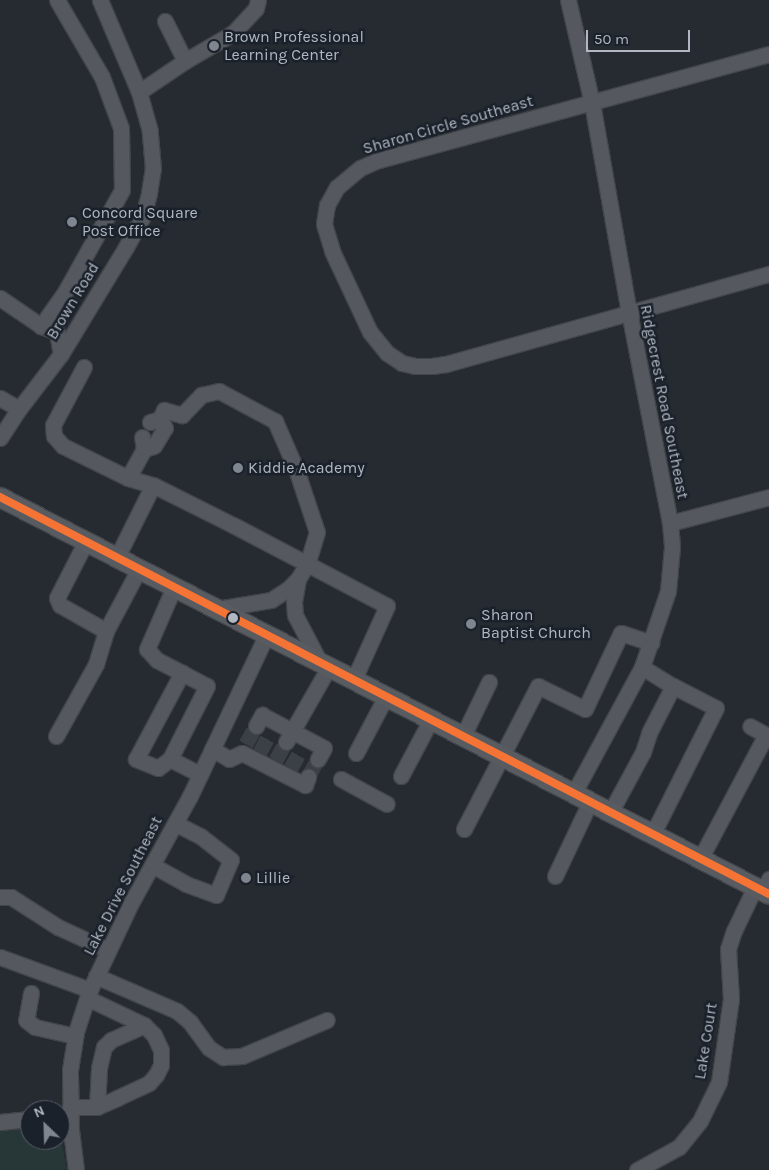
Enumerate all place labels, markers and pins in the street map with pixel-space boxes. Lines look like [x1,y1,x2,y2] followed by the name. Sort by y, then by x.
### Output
[224,27,364,65] place label: Brown Professional Learning Center
[208,40,220,52] marker: Brown Professional Learning Center
[82,203,198,241] place label: Concord Square Post Office
[66,216,78,228] marker: Concord Square Post Office
[248,458,365,478] place label: Kiddie Academy
[232,462,244,474] marker: Kiddie Academy
[481,605,591,643] place label: Sharon Baptist Church
[228,613,238,623] unlabelled marker
[465,618,477,630] marker: Sharon Baptist Church
[256,868,290,888] place label: Lillie
[240,872,252,884] marker: Lillie

